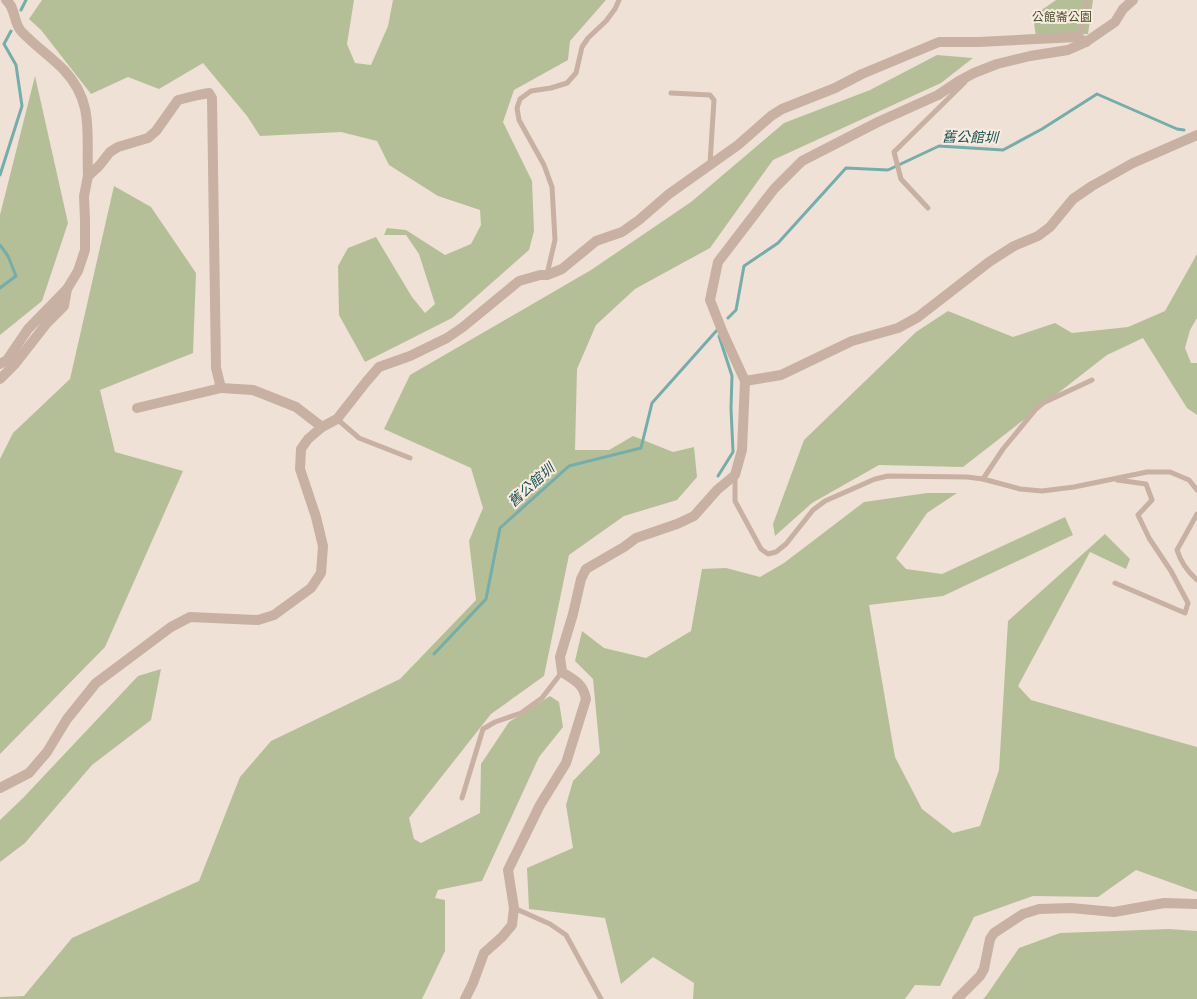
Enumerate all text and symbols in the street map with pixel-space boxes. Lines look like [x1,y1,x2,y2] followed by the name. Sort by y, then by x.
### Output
[1032,9,1092,24] park label: 公館崙公園
[942,128,1000,146] water label: 舊公館圳
[504,458,559,510] water label: 舊公館圳

